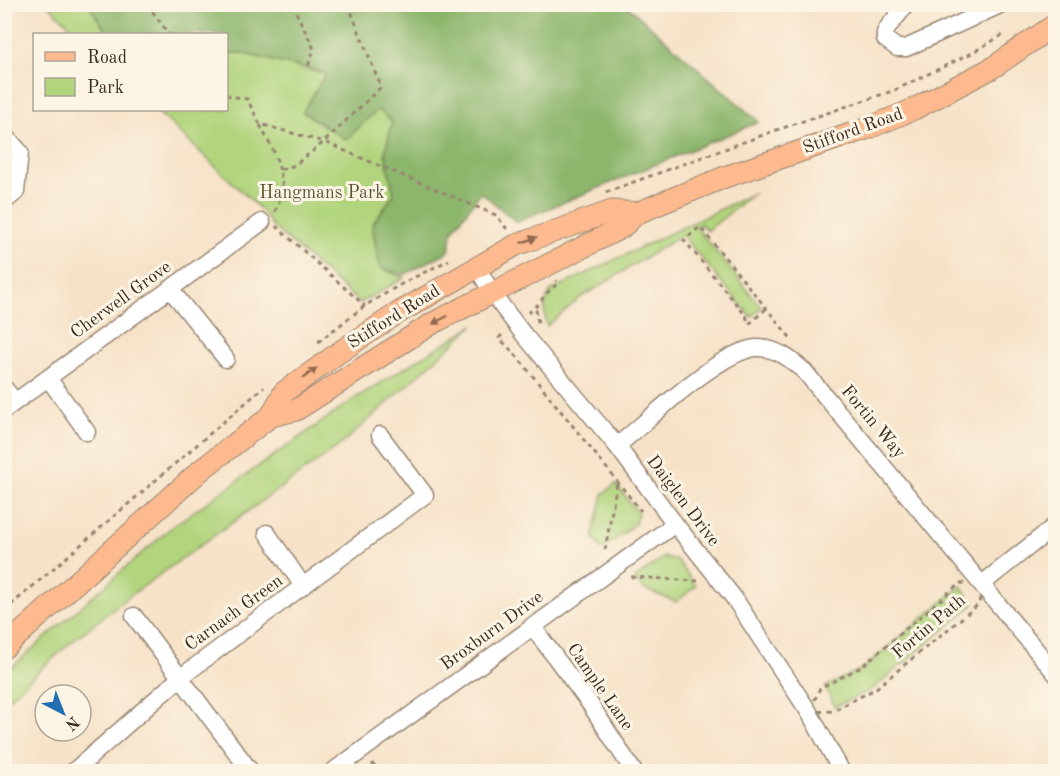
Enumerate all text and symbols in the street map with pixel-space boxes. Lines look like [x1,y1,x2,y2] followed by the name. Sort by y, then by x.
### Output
[33,33,228,111] legend
[87,49,127,67] text: Road
[87,79,124,97] text: Park
[801,105,905,157] street label: Stifford Road
[259,184,385,202] park label: Hangmans Park
[520,235,538,245] one-way arrow
[68,258,174,342] street label: Cherwell Grove
[345,282,443,352] street label: Stifford Road
[431,315,448,325] one-way arrow
[303,368,318,380] one-way arrow
[837,382,909,462] street label: Fortin Way
[643,452,723,550] street label: Daiglen Drive
[182,571,287,654] street label: Carnach Green
[437,588,547,674] street label: Broxburn Drive
[889,591,969,663] street label: Fortin Path
[563,640,637,734] street label: Cample Lane
[33,683,93,743] north arrow
[61,713,82,733] text: N

